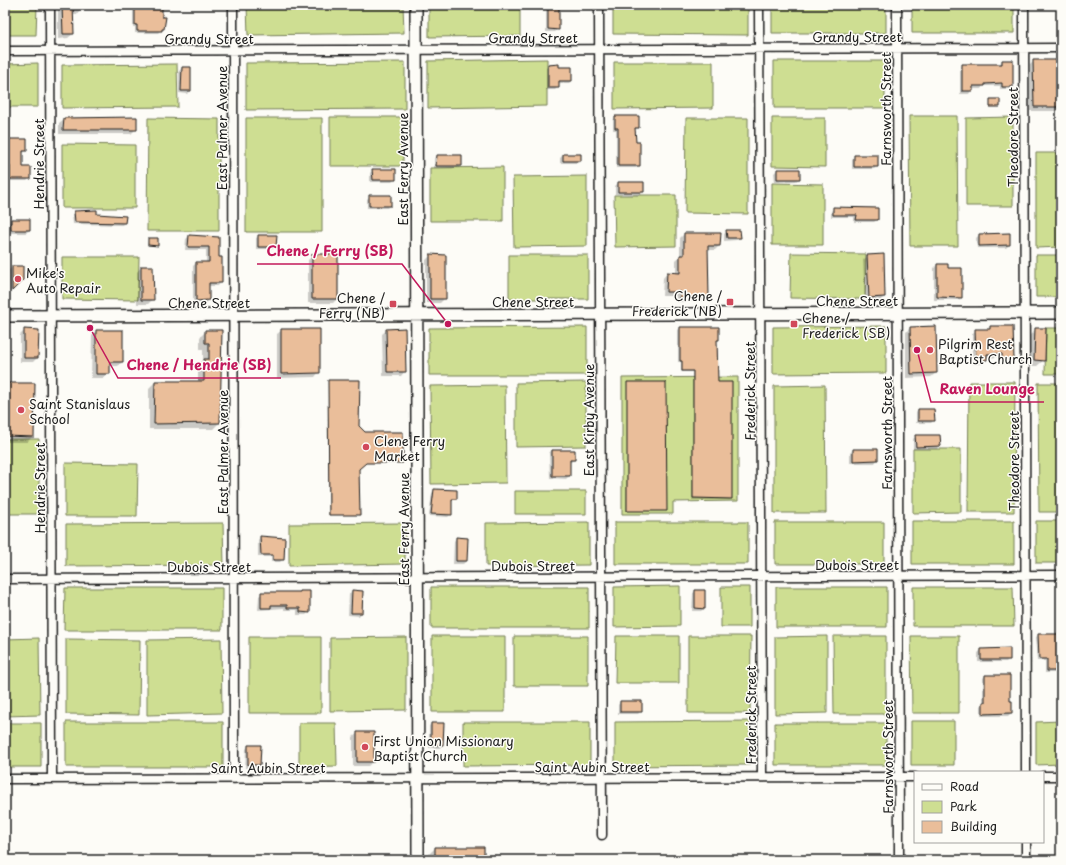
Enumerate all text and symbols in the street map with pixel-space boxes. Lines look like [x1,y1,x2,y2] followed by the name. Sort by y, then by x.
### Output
[812,27,902,46] street label: Grandy Street
[488,28,578,47] street label: Grandy Street
[164,29,254,48] street label: Grandy Street
[876,52,895,166] street label: Farnsworth Street
[212,66,231,190] street label: East Palmer Avenue
[1003,87,1022,187] street label: Theodore Street
[393,113,412,226] street label: East Ferry Avenue
[29,119,48,209] street label: Hendrie Street
[257,238,402,264] callout: Chene / Ferry (SB)
[267,240,393,261] text: Chene / Ferry (SB)
[26,263,100,297] place label: Mike's Auto Repair
[13,274,23,284] marker: Mike's Auto Repair
[632,286,723,320] place label: Chene / Frederick (NB)
[319,288,386,322] place label: Chene / Ferry (NB)
[816,291,898,310] street label: Chene Street
[492,292,574,311] street label: Chene Street
[168,293,250,312] street label: Chene Street
[725,297,735,307] marker: Chene / Frederick (NB)
[388,299,398,309] marker: Chene / Ferry (NB)
[802,308,890,342] place label: Chene / Frederick (SB)
[789,319,799,329] marker: Chene / Frederick (SB)
[938,334,1032,368] place label: Pilgrim Rest Baptist Church
[740,341,759,441] street label: Frederick Street
[925,345,935,355] marker: Pilgrim Rest Baptist Church
[118,352,281,378] callout: Chene / Hendrie (SB)
[126,354,272,375] text: Chene / Hendrie (SB)
[579,364,598,476] street label: East Kirby Avenue
[877,376,896,490] street label: Farnsworth Street
[931,376,1044,402] callout: Raven Lounge
[939,378,1035,399] text: Raven Lounge
[213,390,232,514] street label: East Palmer Avenue
[29,394,130,428] place label: Saint Stanislaus School
[16,405,26,415] marker: Saint Stanislaus School
[1004,411,1023,511] street label: Theodore Street
[374,431,445,465] place label: Clene Ferry Market
[361,442,371,452] marker: Clene Ferry Market
[30,443,49,533] street label: Hendrie Street
[394,473,413,586] street label: East Ferry Avenue
[815,555,899,574] street label: Dubois Street
[491,556,575,575] street label: Dubois Street
[167,557,251,576] street label: Dubois Street
[741,665,760,765] street label: Frederick Street
[878,700,897,814] street label: Farnsworth Street
[373,731,514,765] place label: First Union Missionary Baptist Church
[360,742,370,752] marker: First Union Missionary Baptist Church
[534,757,650,776] street label: Saint Aubin Street
[210,758,326,777] street label: Saint Aubin Street
[914,771,1044,843] legend
[950,777,979,795] text: Road
[950,797,977,815] text: Park
[950,817,997,835] text: Building

